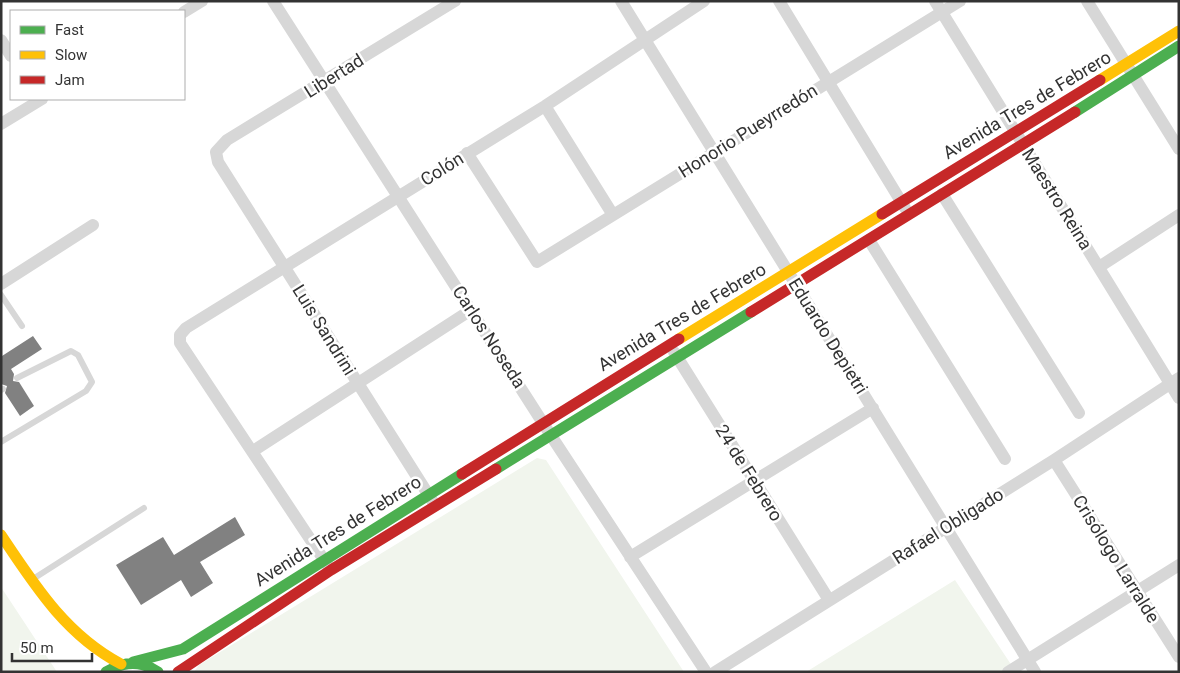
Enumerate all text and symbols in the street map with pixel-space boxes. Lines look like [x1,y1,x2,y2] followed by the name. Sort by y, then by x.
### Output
[10,10,185,100] legend
[55,21,84,39] text: Fast
[55,46,87,64] text: Slow
[939,46,1115,163] street label: Avenida Tres de Febrero
[300,49,367,102] street label: Libertad
[55,71,85,89] text: Jam
[674,79,821,182] street label: Honorio Pueyrredón
[1018,144,1097,253] street label: Maestro Reina
[416,147,467,190] street label: Colón
[594,258,770,375] street label: Avenida Tres de Febrero
[784,274,872,397] street label: Eduardo Depietri
[288,281,361,379] street label: Luis Sandrini
[449,282,530,392] street label: Carlos Noseda
[711,421,787,525] street label: 24 de Febrero
[251,471,425,590] street label: Avenida Tres de Febrero
[888,483,1007,568] street label: Rafael Obligado
[1069,491,1164,626] street label: Crisólogo Larralde
[12,630,92,662] scale bar
[20,639,54,657] text: 50 m

